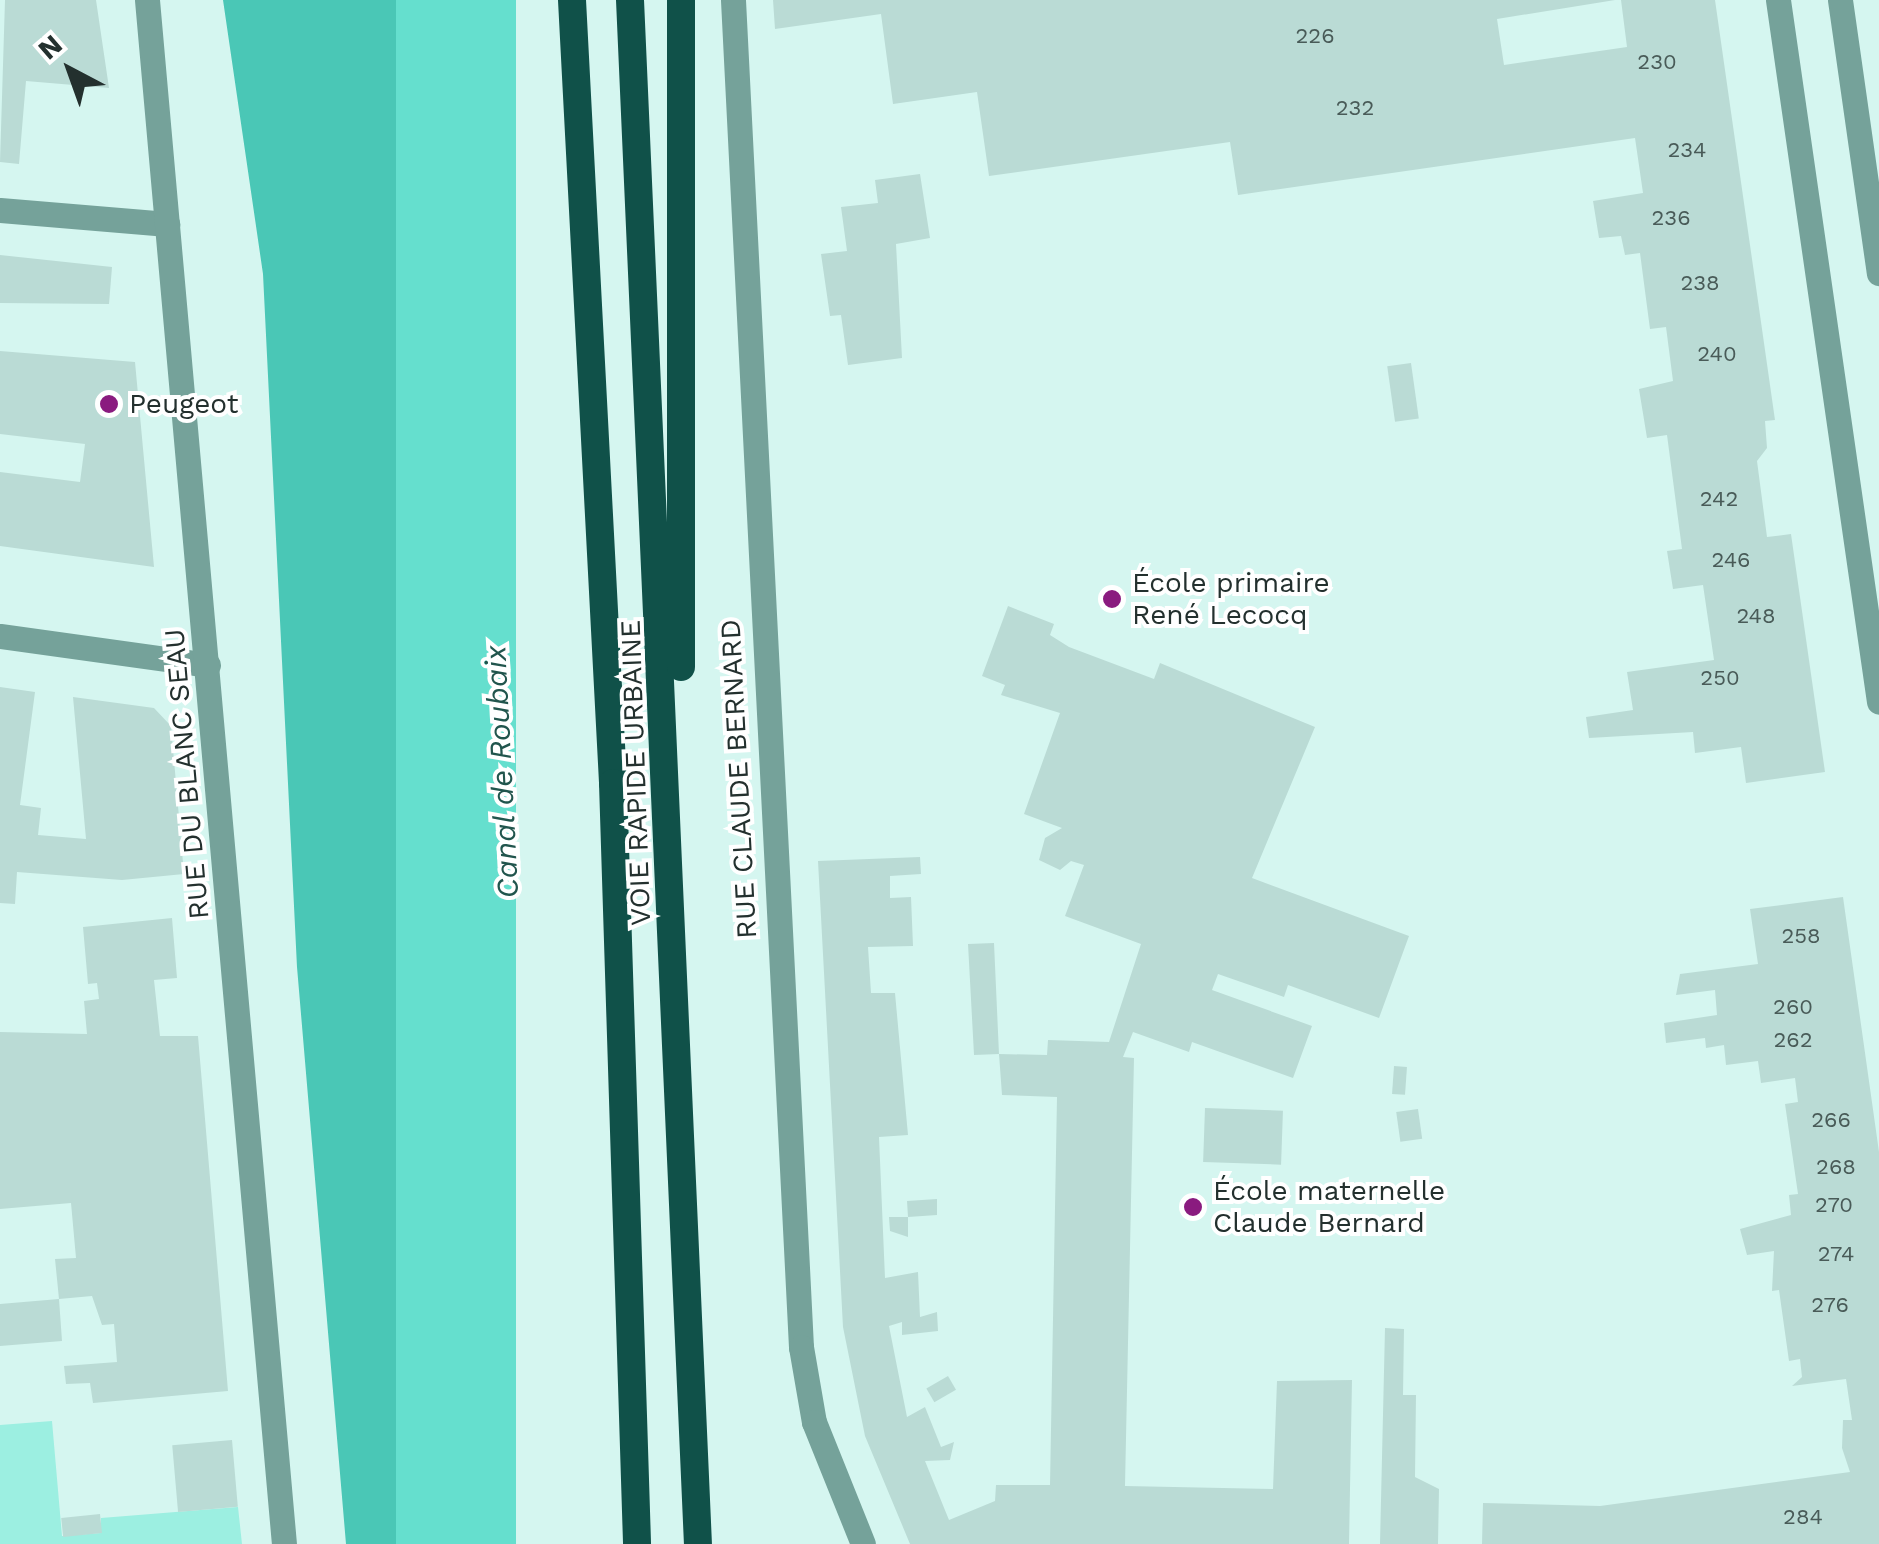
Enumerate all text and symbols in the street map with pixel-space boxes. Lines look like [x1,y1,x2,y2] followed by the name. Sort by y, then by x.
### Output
[20,20,120,120] north arrow
[1295,23,1335,49] house number: 226
[31,28,69,66] text: N
[1637,49,1677,75] house number: 230
[1336,95,1374,121] house number: 232
[1667,137,1707,163] house number: 234
[1651,205,1691,231] house number: 236
[1680,270,1720,296] house number: 238
[1697,341,1737,367] house number: 240
[129,387,239,421] place label: Peugeot
[98,393,120,415] marker: Peugeot
[1700,486,1738,512] house number: 242
[1712,547,1750,573] house number: 246
[1132,566,1330,632] place label: École primaire René Lecocq
[1101,588,1123,610] marker: École primaire René Lecocq
[1736,603,1776,629] house number: 248
[714,618,764,940] street label: RUE CLAUDE BERNARD
[614,619,658,927] street label: VOIE RAPIDE URBAINE
[158,627,216,921] street label: RUE DU BLANC SEAU
[477,644,527,900] water label: Canal de Roubaix
[1700,665,1740,691] house number: 250
[1781,923,1821,949] house number: 258
[1773,994,1813,1020] house number: 260
[1773,1027,1813,1053] house number: 262
[1811,1107,1851,1133] house number: 266
[1816,1154,1856,1180] house number: 268
[1213,1174,1445,1240] place label: École maternelle Claude Bernard
[1815,1192,1853,1218] house number: 270
[1182,1196,1204,1218] marker: École maternelle Claude Bernard
[1818,1241,1854,1267] house number: 274
[1811,1292,1849,1318] house number: 276
[1783,1504,1823,1530] house number: 284

